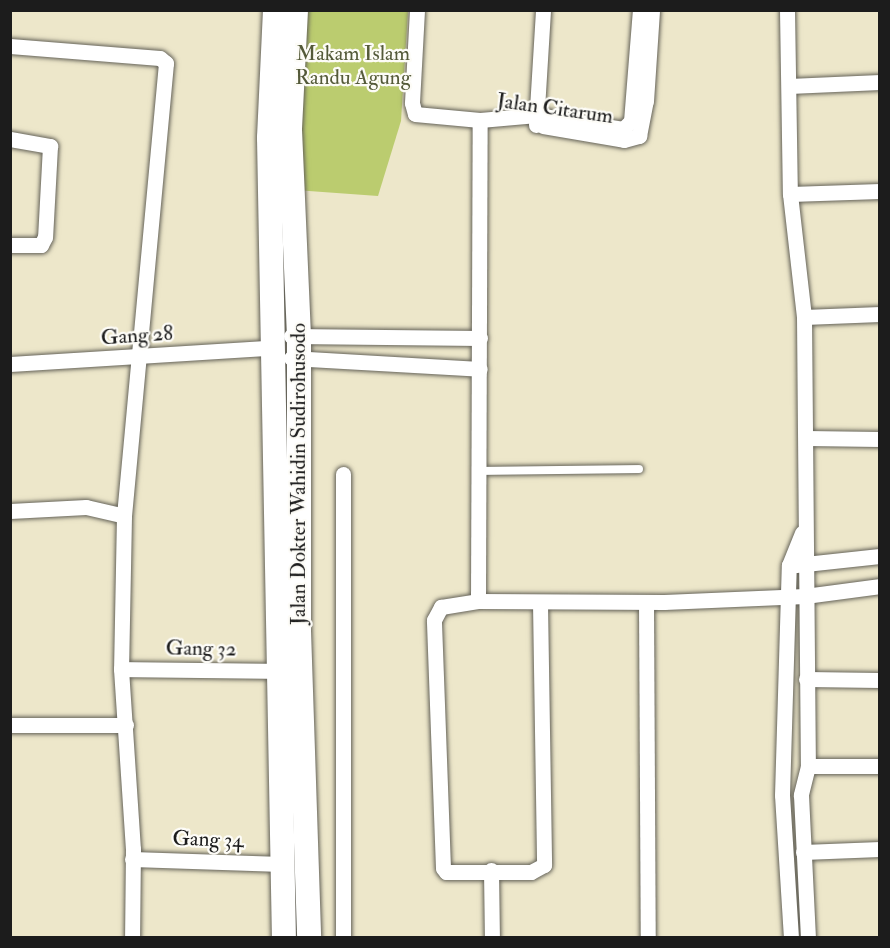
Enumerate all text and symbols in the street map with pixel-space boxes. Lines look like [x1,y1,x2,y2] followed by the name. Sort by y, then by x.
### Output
[295,41,411,91] park label: Makam Islam Randu Agung
[495,88,615,130] street label: Jalan Citarum
[100,321,174,351] street label: Gang 28
[286,323,312,625] street label: Jalan Dokter Wahidin Sudirohusodo
[166,636,236,662] street label: Gang 32
[172,826,244,854] street label: Gang 34

